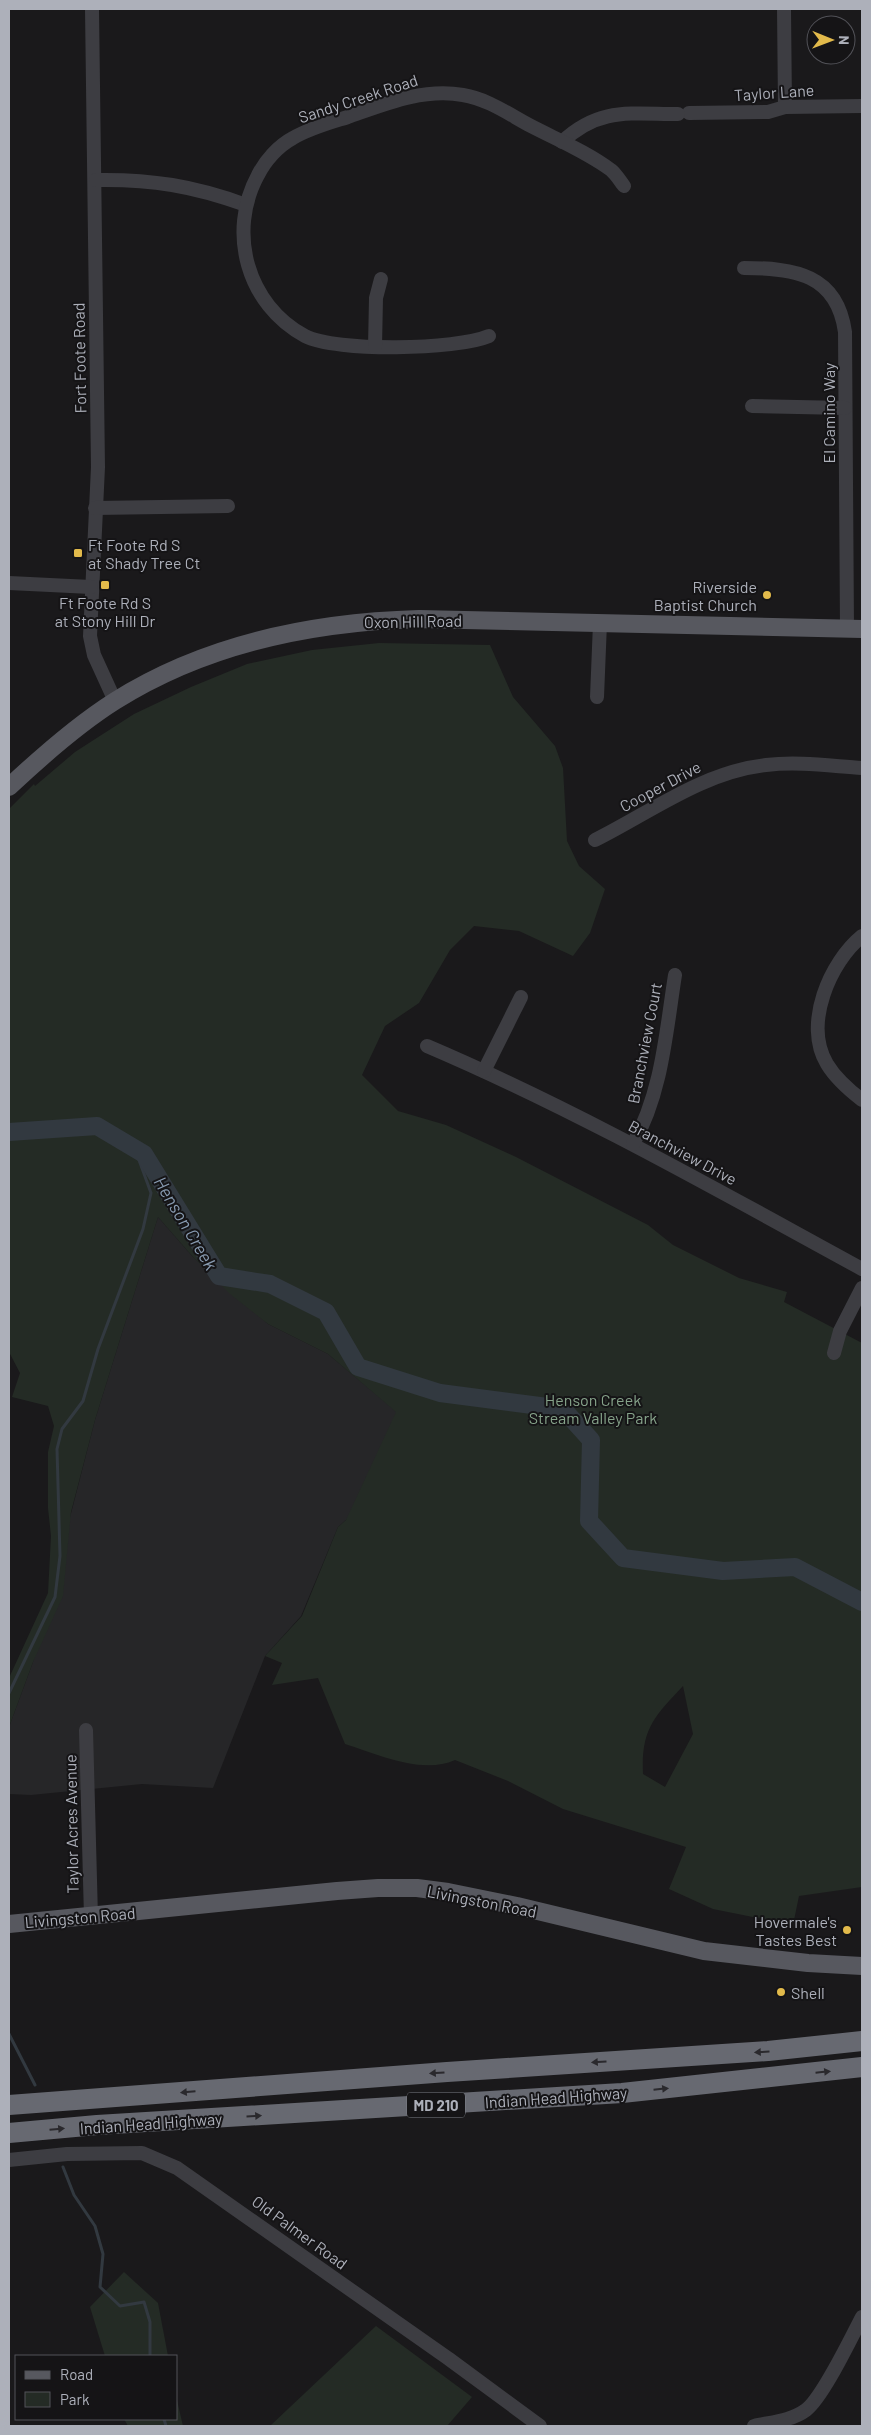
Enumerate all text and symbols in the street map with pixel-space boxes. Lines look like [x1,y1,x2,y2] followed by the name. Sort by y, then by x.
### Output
[806,15,856,65] north arrow
[836,35,853,45] text: N
[296,70,420,126] street label: Sandy Creek Road
[733,80,815,104] street label: Taylor Lane
[69,302,89,414] street label: Fort Foote Road
[819,362,838,463] street label: El Camino Way
[88,535,200,572] place label: Ft Foote Rd S at Shady Tree Ct
[72,547,84,559] marker: Ft Foote Rd S at Shady Tree Ct
[654,577,757,614] place label: Riverside Baptist Church
[99,579,111,591] marker: Ft Foote Rd S at Stony Hill Dr
[761,589,773,601] marker: Riverside Baptist Church
[55,593,156,630] place label: Ft Foote Rd S at Stony Hill Dr
[364,611,462,631] street label: Oxon Hill Road
[616,757,704,815] street label: Cooper Drive
[623,981,665,1105] street label: Branchview Court
[626,1116,740,1188] street label: Branchview Drive
[149,1172,223,1274] water label: Henson Creek
[529,1390,657,1427] park label: Henson Creek Stream Valley Park
[60,1754,82,1894] street label: Taylor Acres Avenue
[426,1881,538,1921] street label: Livingston Road
[24,1903,136,1931] street label: Livingston Road
[754,1912,837,1949] place label: Hovermale's Tastes Best
[841,1924,853,1936] marker: Hovermale's Tastes Best
[791,1983,825,2002] place label: Shell
[775,1986,787,1998] marker: Shell
[753,2048,769,2056] one-way arrow
[591,2059,607,2067] one-way arrow
[815,2068,831,2076] one-way arrow
[429,2069,445,2077] one-way arrow
[484,2082,629,2111] street label: Indian Head Highway
[653,2085,669,2093] one-way arrow
[180,2088,196,2096] one-way arrow
[407,2092,465,2118] road number: MD 210
[79,2108,224,2137] street label: Indian Head Highway
[247,2111,263,2119] one-way arrow
[50,2125,66,2133] one-way arrow
[249,2191,351,2273] street label: Old Palmer Road
[15,2355,178,2420] legend
[60,2365,93,2383] text: Road
[60,2390,90,2408] text: Park

